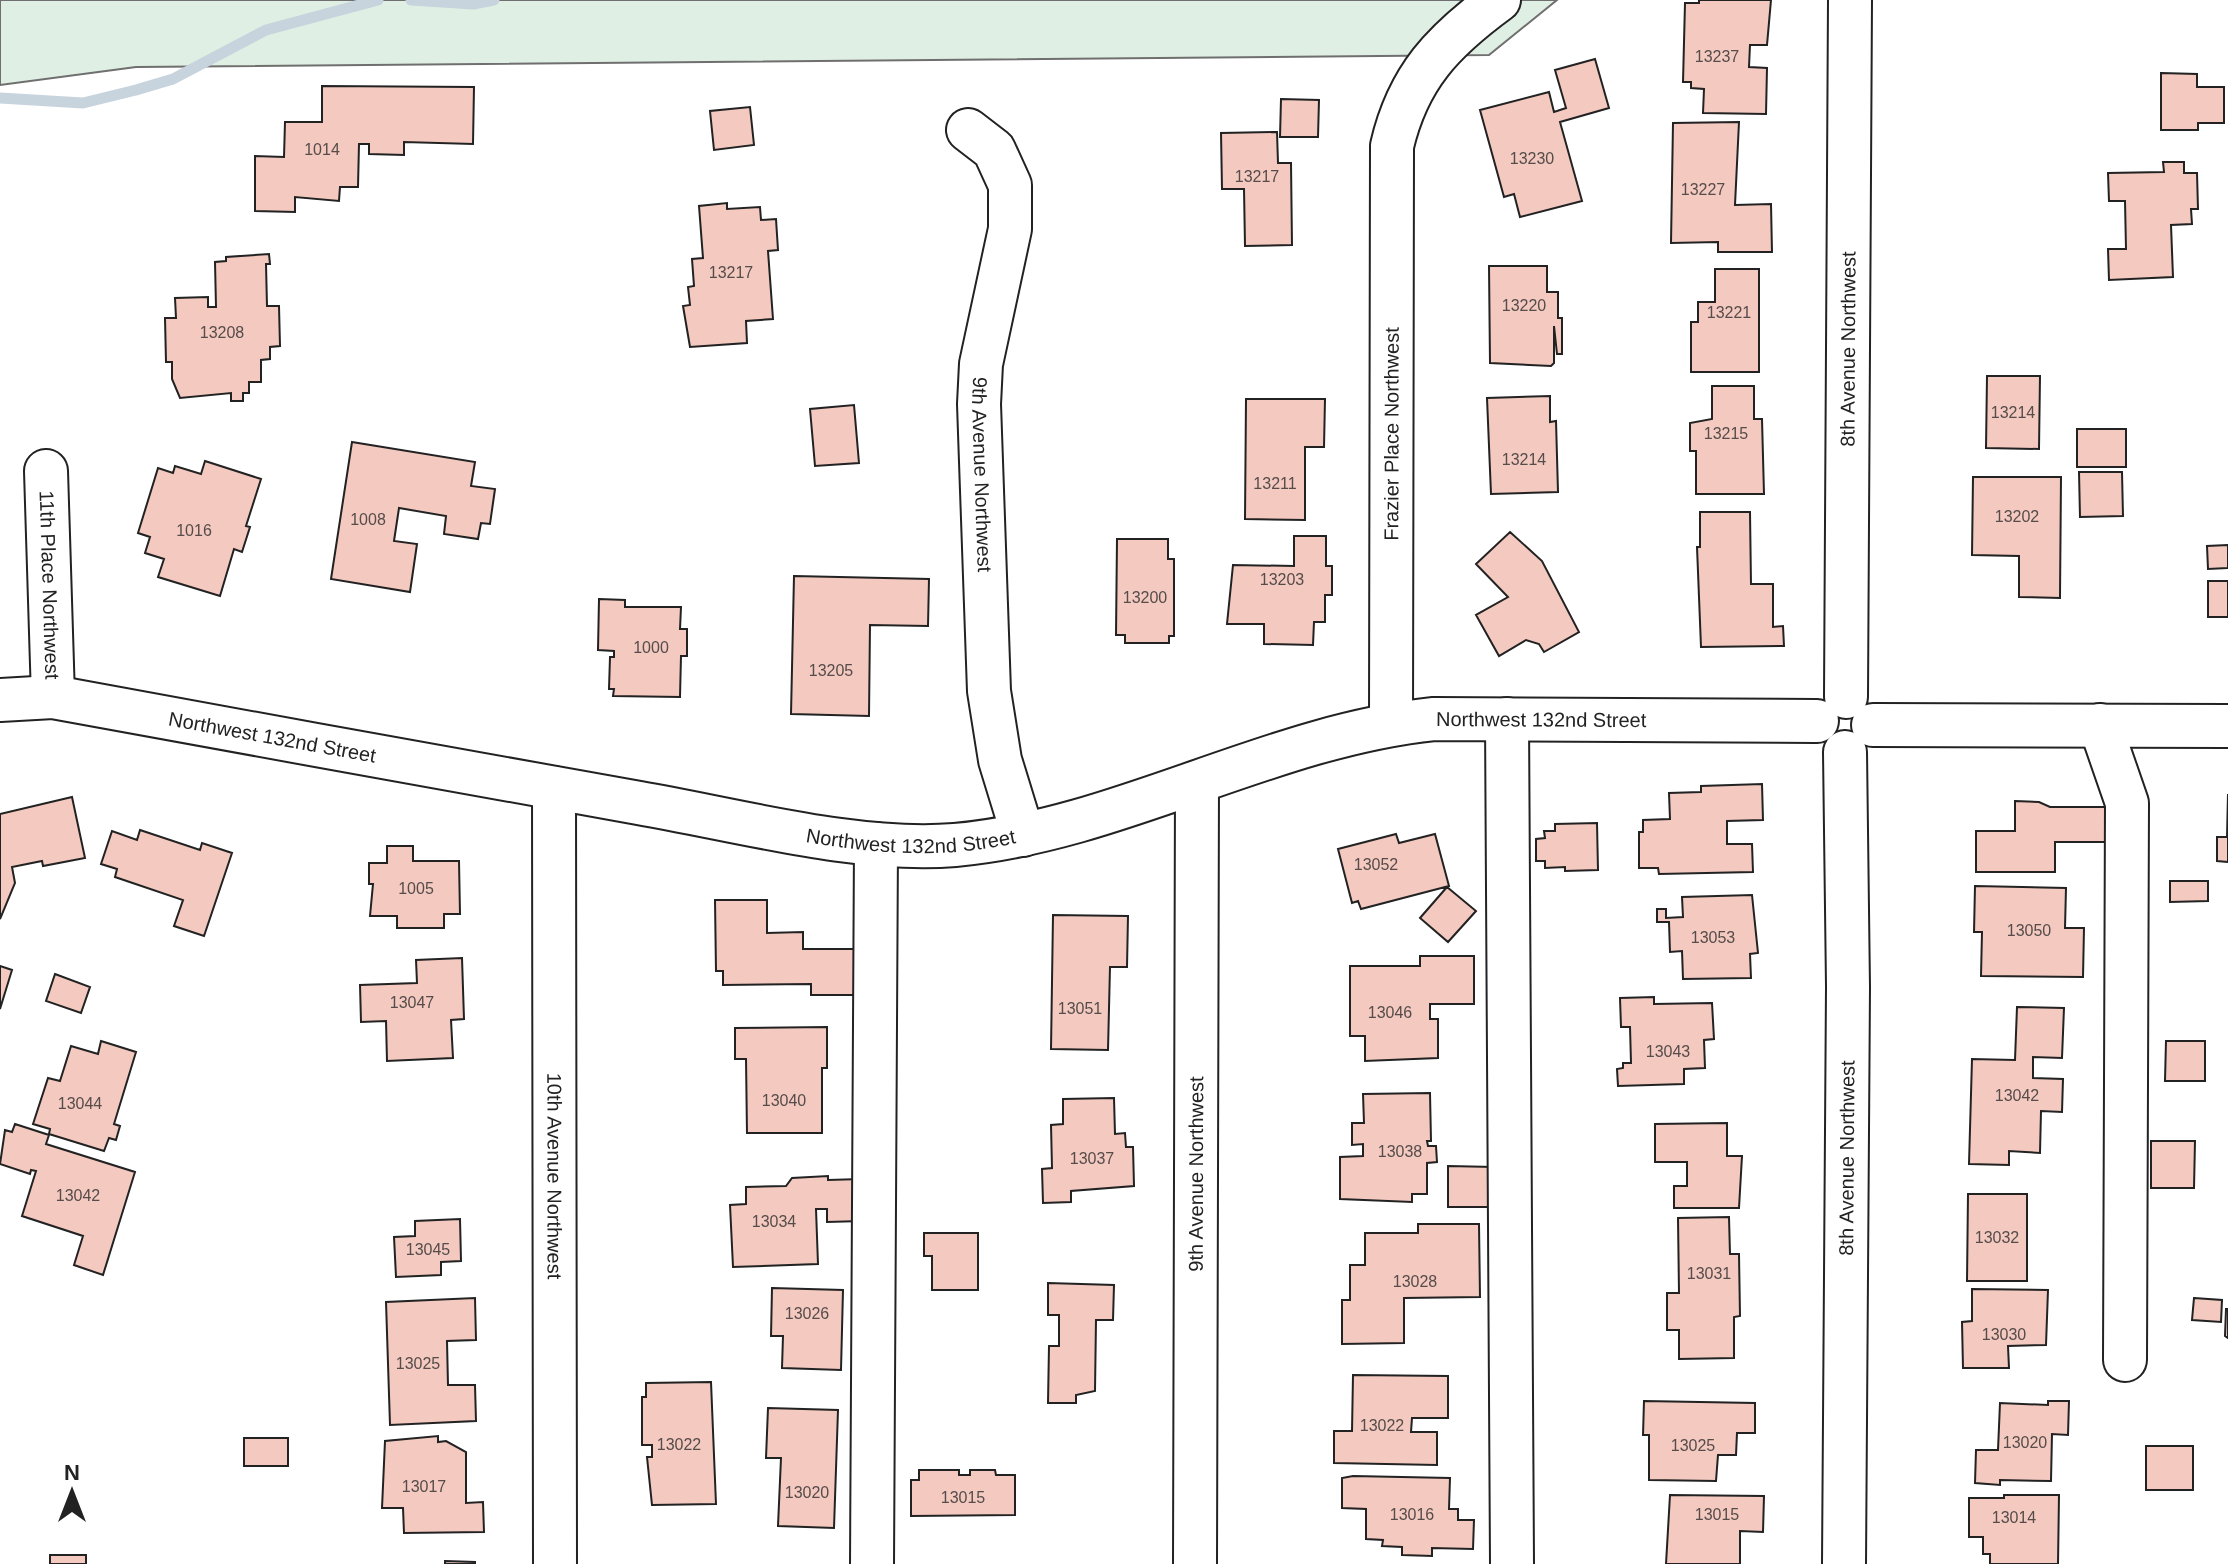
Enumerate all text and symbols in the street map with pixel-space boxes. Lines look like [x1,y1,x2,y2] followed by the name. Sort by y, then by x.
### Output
[1695,48,1739,65] house number: 13237
[304,141,340,158] house number: 1014
[1510,150,1554,167] house number: 13230
[1235,168,1279,185] house number: 13217
[1681,181,1725,198] house number: 13227
[1836,251,1860,447] street label: 8th Avenue Northwest
[709,264,753,281] house number: 13217
[1502,297,1546,314] house number: 13220
[1707,304,1751,321] house number: 13221
[200,324,244,341] house number: 13208
[1380,327,1403,541] street label: Frazier Place Northwest
[968,376,996,573] street label: 9th Avenue Northwest
[1991,404,2035,421] house number: 13214
[1704,425,1748,442] house number: 13215
[1502,451,1546,468] house number: 13214
[1253,475,1297,492] house number: 13211
[36,490,63,680] street label: 11th Place Northwest
[1995,508,2039,525] house number: 13202
[350,511,386,528] house number: 1008
[176,522,212,539] house number: 1016
[1260,571,1304,588] house number: 13203
[1123,589,1167,606] house number: 13200
[633,639,669,656] house number: 1000
[809,662,853,679] house number: 13205
[167,707,378,767] street label: Northwest 132nd Street
[1436,708,1647,731] street label: Northwest 132nd Street
[805,824,1018,857] street label: Northwest 132nd Street
[1354,856,1398,873] house number: 13052
[398,880,434,897] house number: 1005
[2007,922,2051,939] house number: 13050
[1691,929,1735,946] house number: 13053
[390,994,434,1011] house number: 13047
[1058,1000,1102,1017] house number: 13051
[1368,1004,1412,1021] house number: 13046
[1646,1043,1690,1060] house number: 13043
[1835,1060,1858,1256] street label: 8th Avenue Northwest
[543,1073,566,1280] street label: 10th Avenue Northwest
[1185,1076,1207,1272] street label: 9th Avenue Northwest
[1995,1087,2039,1104] house number: 13042
[762,1092,806,1109] house number: 13040
[58,1095,102,1112] house number: 13044
[1378,1143,1422,1160] house number: 13038
[1070,1150,1114,1167] house number: 13037
[56,1187,100,1204] house number: 13042
[752,1213,796,1230] house number: 13034
[1975,1229,2019,1246] house number: 13032
[406,1241,450,1258] house number: 13045
[1687,1265,1731,1282] house number: 13031
[1393,1273,1437,1290] house number: 13028
[785,1305,829,1322] house number: 13026
[1982,1326,2026,1343] house number: 13030
[396,1355,440,1372] house number: 13025
[1360,1417,1404,1434] house number: 13022
[2003,1434,2047,1451] house number: 13020
[657,1436,701,1453] house number: 13022
[1671,1437,1715,1454] house number: 13025
[32,1452,112,1532] north arrow
[64,1460,80,1485] text: N
[402,1478,446,1495] house number: 13017
[785,1484,829,1501] house number: 13020
[941,1489,985,1506] house number: 13015
[1390,1506,1434,1523] house number: 13016
[1695,1506,1739,1523] house number: 13015
[1992,1509,2036,1526] house number: 13014

